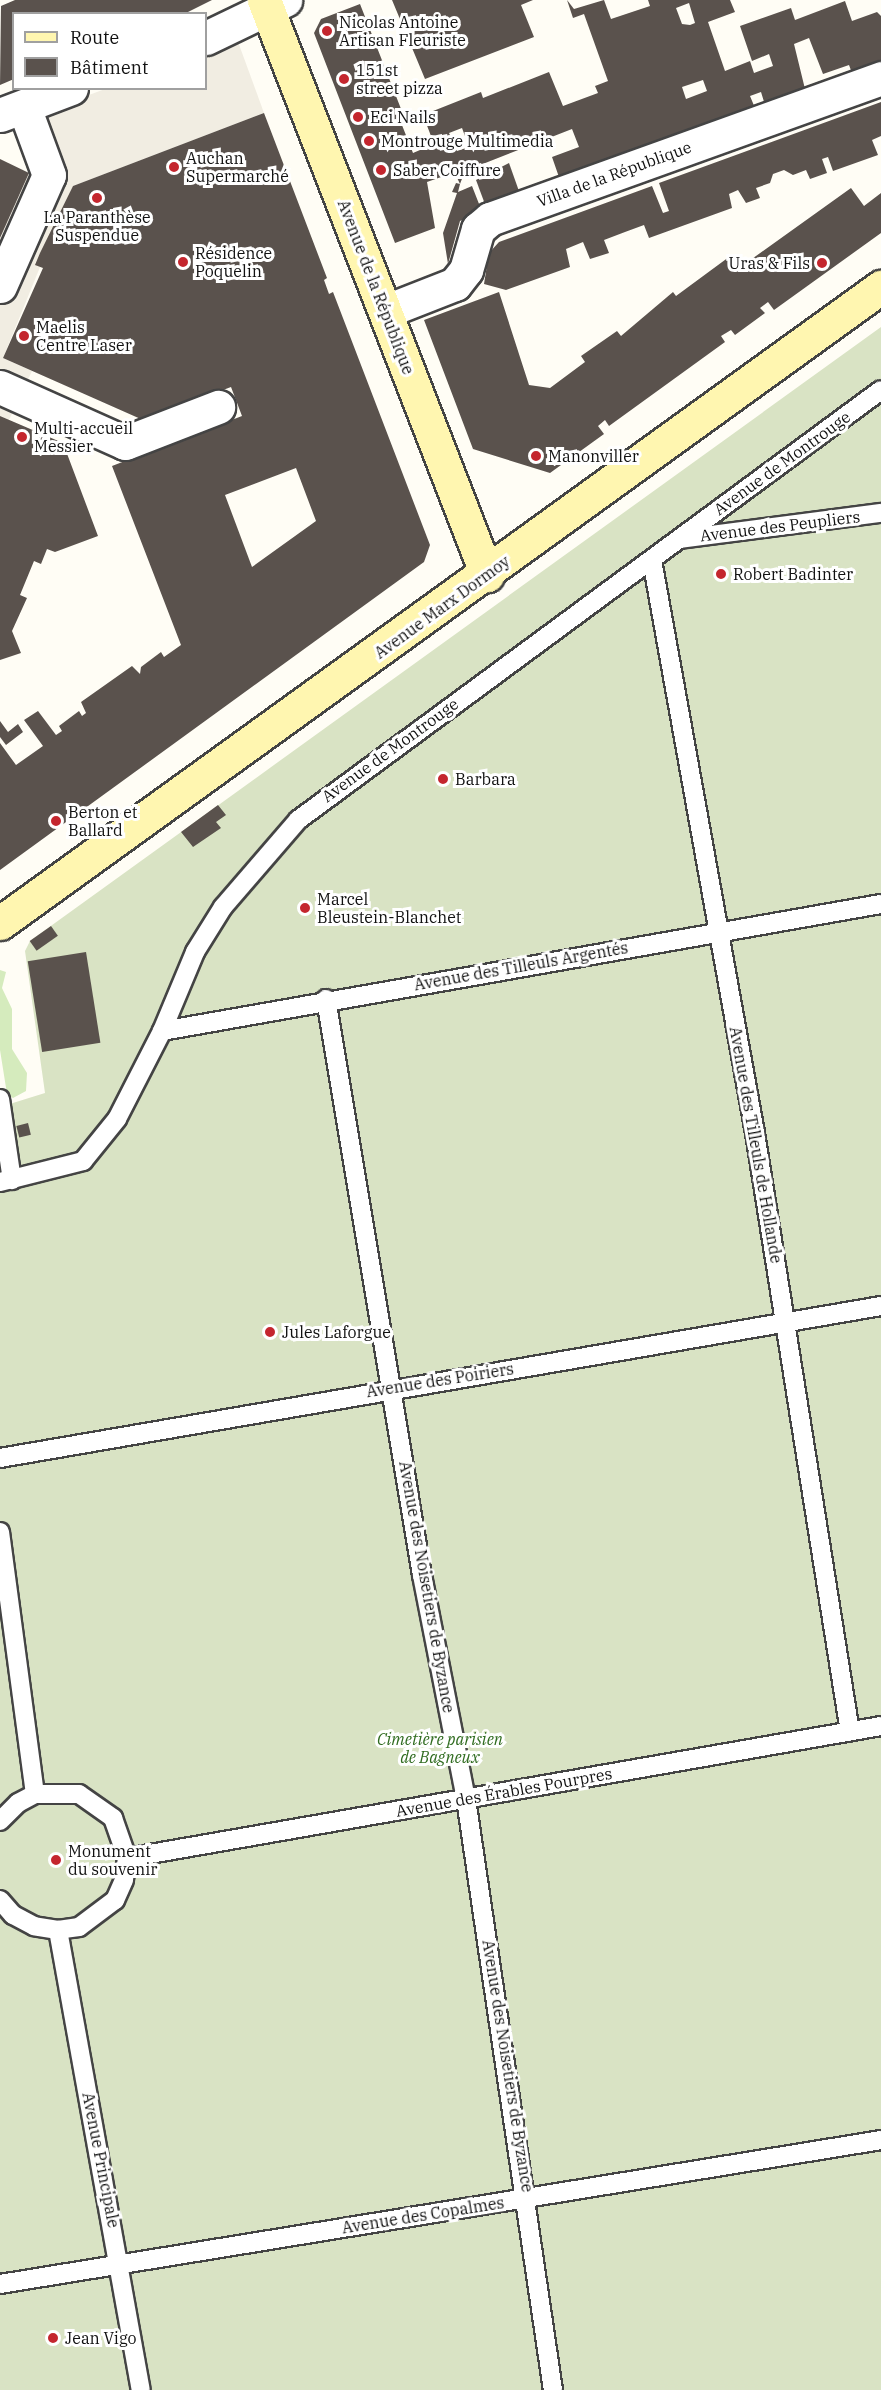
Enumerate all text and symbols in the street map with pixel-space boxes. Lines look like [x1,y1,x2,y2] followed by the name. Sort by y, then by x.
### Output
[12,12,207,90] legend
[339,12,466,50] place label: Nicolas Antoine Artisan Fleuriste
[320,24,334,38] marker: Nicolas Antoine Artisan Fleuriste
[70,26,119,49] text: Route
[70,56,148,79] text: Bâtiment
[356,60,443,98] place label: 151st street pizza
[337,72,351,86] marker: 151st street pizza
[370,107,436,127] place label: Eci Nails
[351,110,365,124] marker: Eci Nails
[381,131,554,151] place label: Montrouge Multimedia
[362,134,376,148] marker: Montrouge Multimedia
[534,137,694,211] street label: Villa de la République
[186,148,289,186] place label: Auchan Supermarché
[167,160,181,174] marker: Auchan Supermarché
[393,160,501,180] place label: Saber Coiffure
[374,163,388,177] marker: Saber Coiffure
[90,191,104,205] marker: La Paranthèse Suspendue
[334,197,418,377] street label: Avenue de la République
[43,207,151,245] place label: La Paranthèse Suspendue
[195,243,272,281] place label: Résidence Poquelin
[729,253,810,273] place label: Uras & Fils
[176,255,190,269] marker: Résidence Poquelin
[815,256,829,270] marker: Uras & Fils
[36,317,132,355] place label: Maelis Centre Laser
[17,329,31,343] marker: Maelis Centre Laser
[710,407,854,519] street label: Avenue de Montrouge
[34,418,133,456] place label: Multi-accueil Messier
[15,430,29,444] marker: Multi-accueil Messier
[548,446,639,466] place label: Manonviller
[529,449,543,463] marker: Manonviller
[699,507,861,545] street label: Avenue des Peupliers
[371,551,513,663] street label: Avenue Marx Dormoy
[733,564,853,584] place label: Robert Badinter
[714,567,728,581] marker: Robert Badinter
[318,694,462,806] street label: Avenue de Montrouge
[455,769,516,789] place label: Barbara
[436,772,450,786] marker: Barbara
[68,802,137,840] place label: Berton et Ballard
[49,814,63,828] marker: Berton et Ballard
[317,889,461,927] place label: Marcel Bleustein-Blanchet
[298,901,312,915] marker: Marcel Bleustein-Blanchet
[412,938,630,994] street label: Avenue des Tilleuls Argentés
[726,1025,786,1265] street label: Avenue des Tilleuls de Hollande
[282,1322,391,1342] place label: Jules Laforgue
[263,1325,277,1339] marker: Jules Laforgue
[365,1359,515,1401] street label: Avenue des Poiriers
[395,1460,459,1714] street label: Avenue des Noisetiers de Byzance
[377,1729,503,1767] park label: Cimetière parisien de Bagneux
[394,1764,614,1820] street label: Avenue des Érables Pourpres
[68,1841,157,1879] place label: Monument du souvenir
[49,1853,63,1867] marker: Monument du souvenir
[479,1938,537,2194] street label: Avenue des Noisetiers de Byzance
[78,2091,124,2229] street label: Avenue Principale
[340,2193,506,2237] street label: Avenue des Copalmes
[65,2328,137,2348] place label: Jean Vigo
[46,2331,60,2345] marker: Jean Vigo

